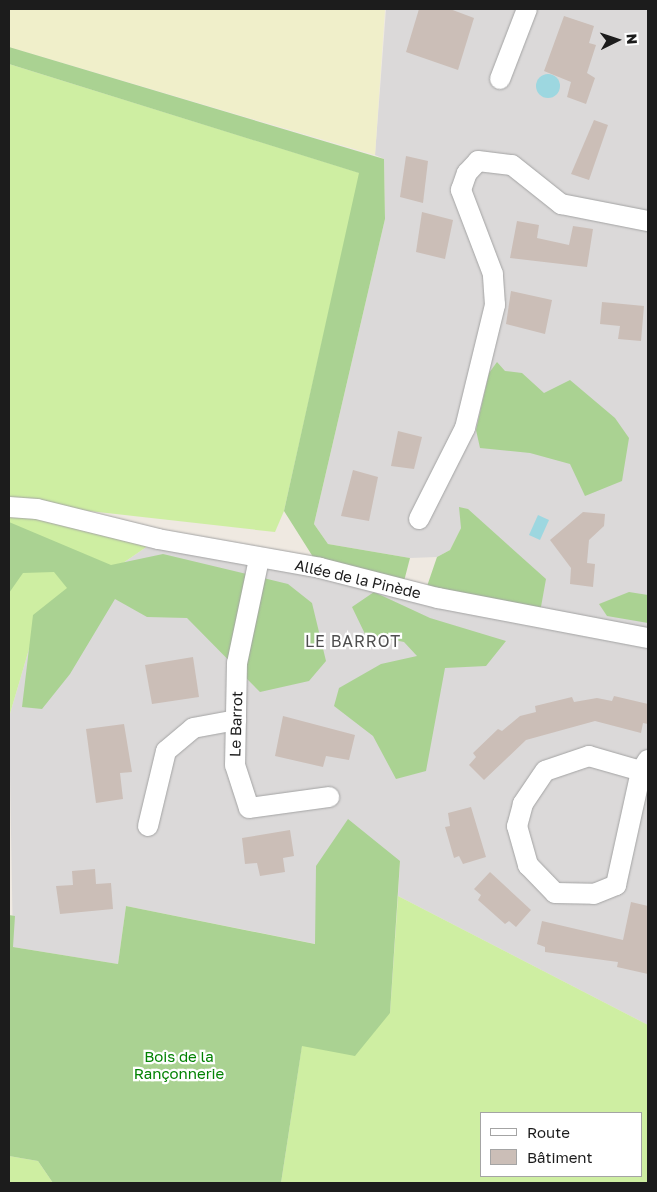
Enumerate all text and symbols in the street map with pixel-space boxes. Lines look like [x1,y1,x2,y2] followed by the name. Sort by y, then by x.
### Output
[592,15,642,65] north arrow
[624,33,641,45] text: N
[293,556,423,602] street label: Allée de la Pinède
[304,631,402,651] district label: LE BARROT
[226,691,246,757] street label: Le Barrot
[134,1047,224,1082] park label: Bois de la Rançonnerie
[480,1112,642,1177] legend
[527,1123,570,1141] text: Route
[527,1148,592,1166] text: Bâtiment

